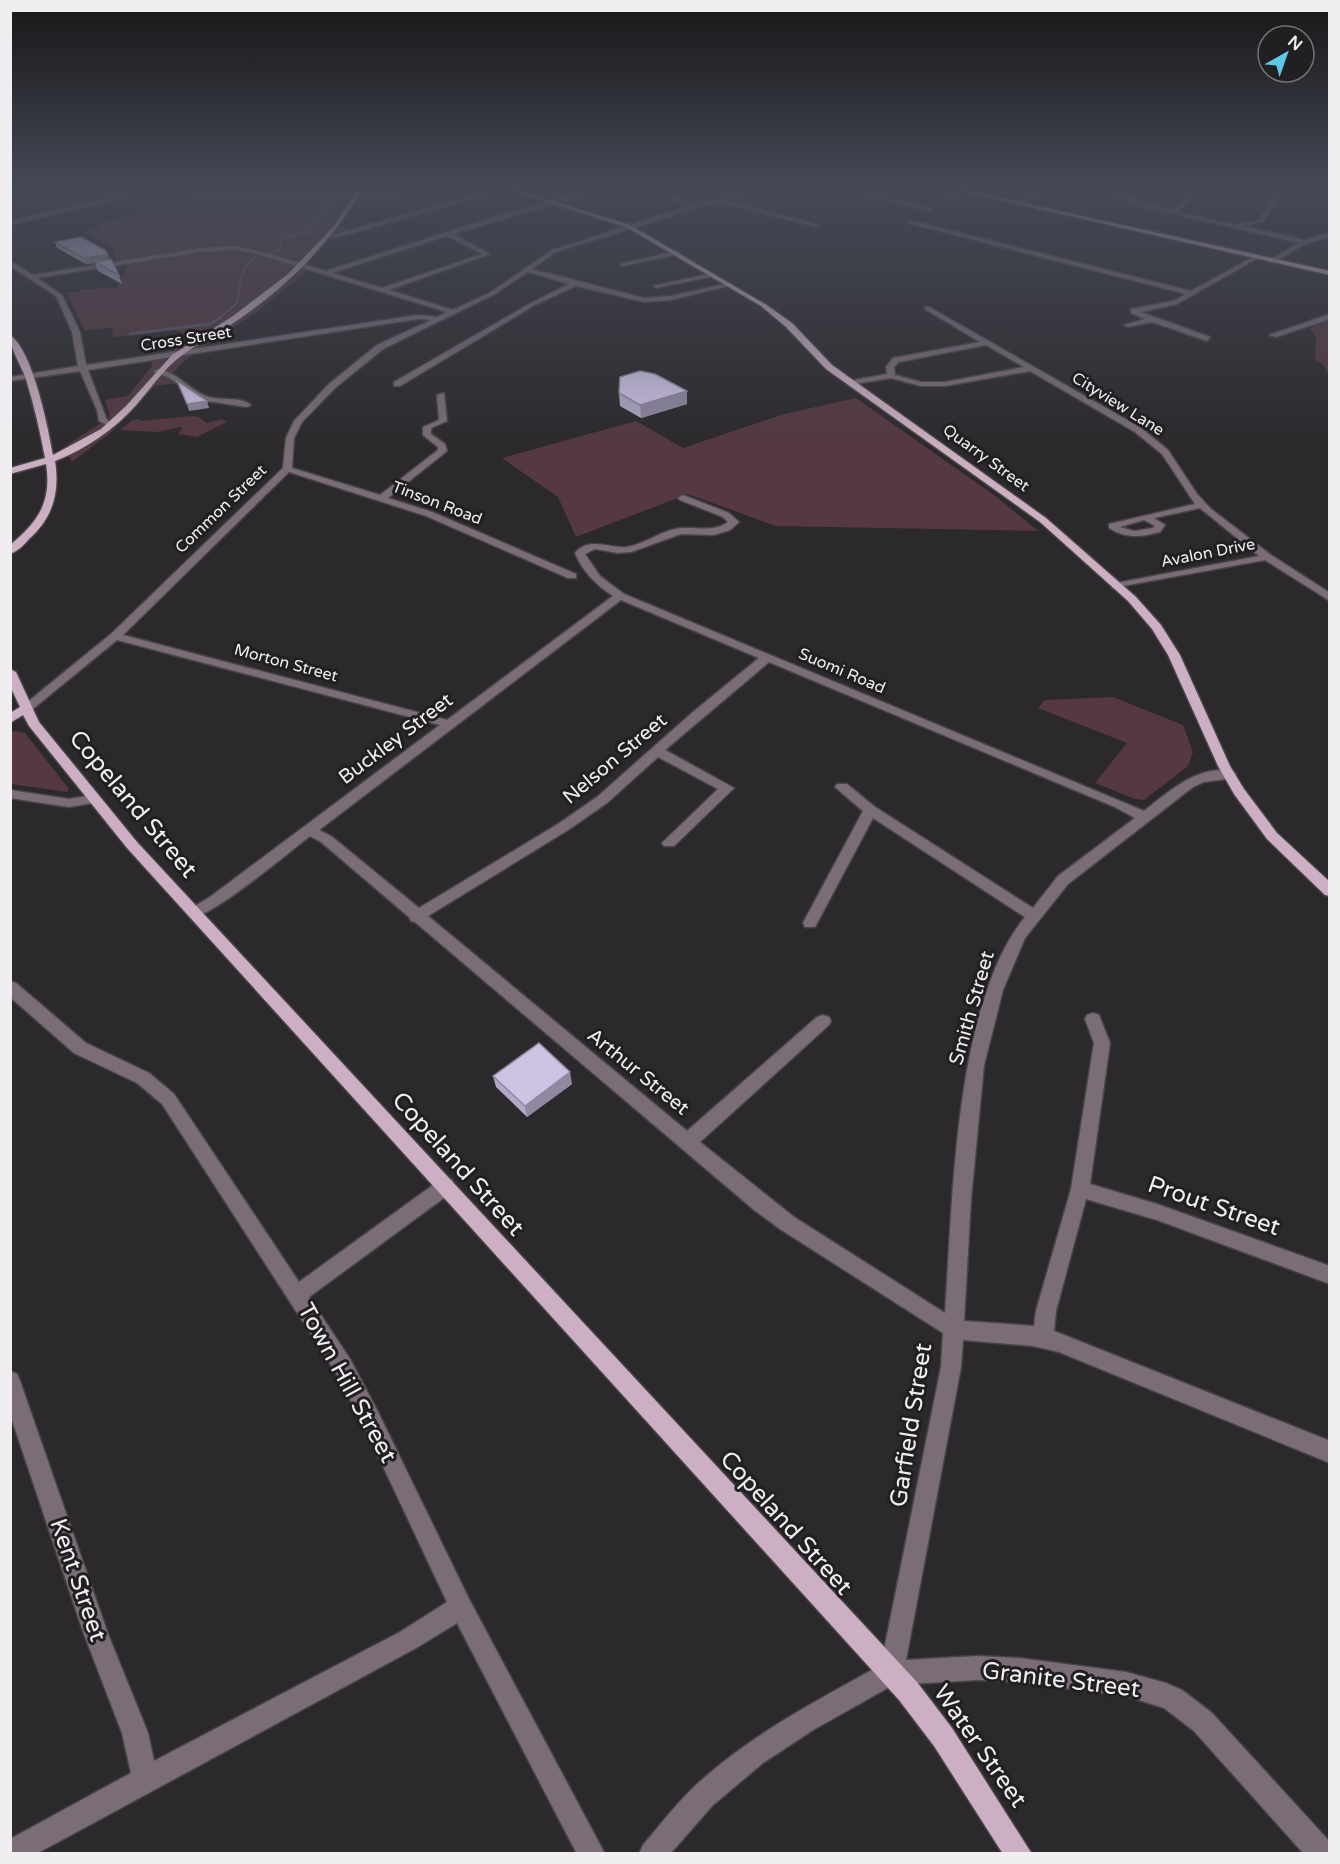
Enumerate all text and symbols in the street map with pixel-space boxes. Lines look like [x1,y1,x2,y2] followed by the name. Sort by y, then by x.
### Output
[1256,24,1316,84] north arrow
[1284,31,1306,55] text: N
[139,322,233,356] street label: Cross Street
[1068,368,1168,440] street label: Cityview Lane
[939,420,1033,496] street label: Quarry Street
[171,460,271,558] street label: Common Street
[389,477,485,529] street label: Tinson Road
[1159,534,1257,572] street label: Avalon Drive
[232,640,340,686] street label: Morton Street
[796,644,888,698] street label: Suomi Road
[334,688,458,790] street label: Buckley Street
[558,708,672,809] street label: Nelson Street
[63,724,203,884] street label: Copeland Street
[944,948,1000,1068] street label: Smith Street
[582,1024,694,1121] street label: Arthur Street
[386,1086,530,1242] street label: Copeland Street
[1144,1170,1284,1242] street label: Prout Street
[291,1298,403,1468] street label: Town Hill Street
[884,1341,938,1509] street label: Garfield Street
[714,1445,858,1601] street label: Copeland Street
[43,1515,113,1645] street label: Kent Street
[980,1656,1142,1704] street label: Granite Street
[927,1679,1033,1813] street label: Water Street

